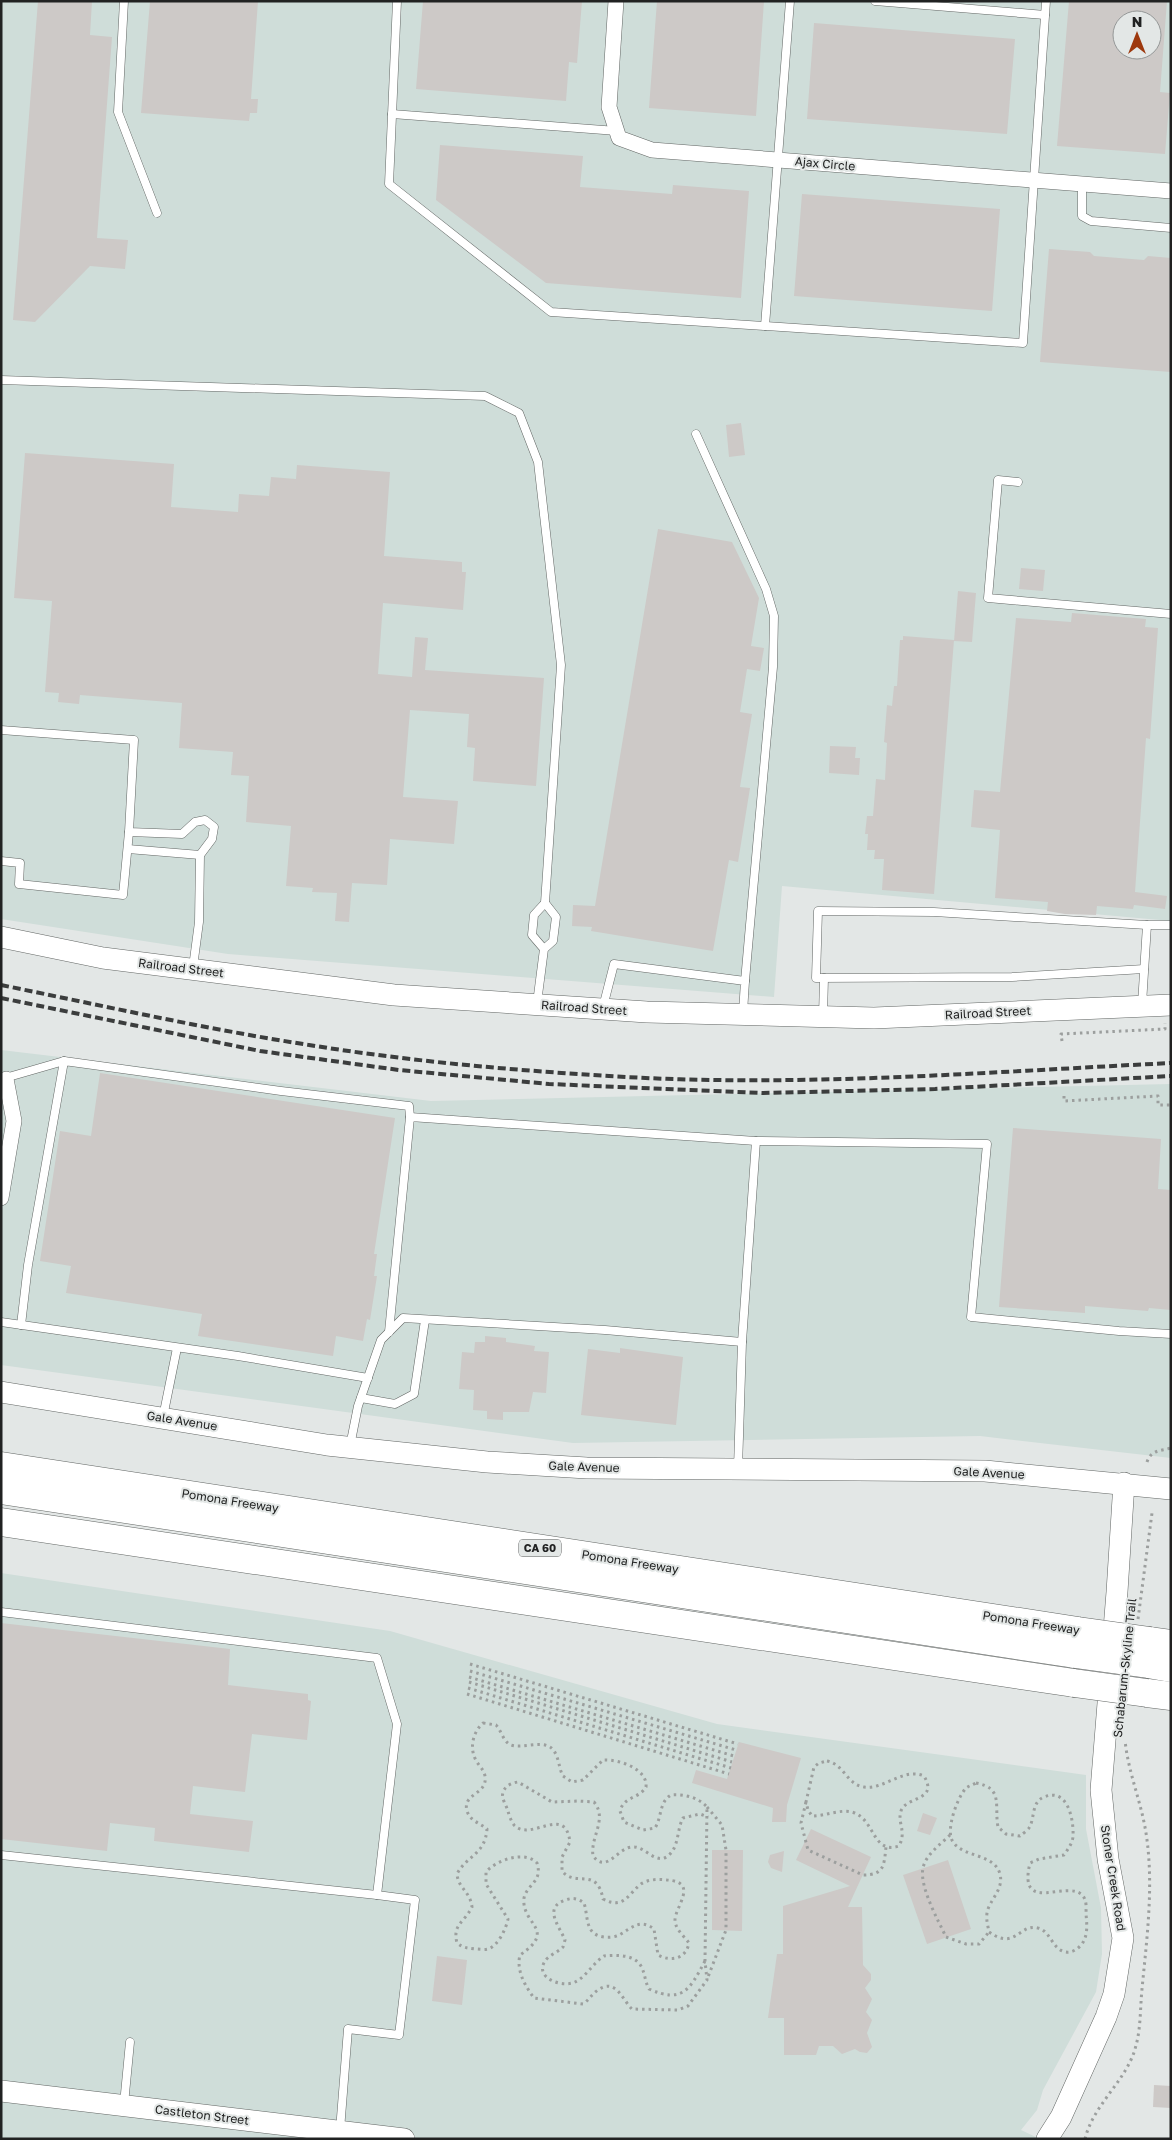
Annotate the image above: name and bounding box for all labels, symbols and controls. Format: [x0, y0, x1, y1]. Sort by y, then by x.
north arrow [1112, 10, 1162, 60]
text: N [1132, 13, 1142, 30]
street label: Ajax Circle [794, 153, 856, 174]
street label: Railroad Street [137, 955, 225, 980]
street label: Railroad Street [540, 997, 628, 1018]
street label: Railroad Street [944, 1003, 1032, 1022]
street label: Gale Avenue [146, 1408, 218, 1433]
street label: Gale Avenue [548, 1458, 620, 1475]
street label: Gale Avenue [953, 1463, 1025, 1482]
street label: Pomona Freeway [180, 1485, 280, 1516]
road number: CA 60 [519, 1540, 561, 1556]
street label: Pomona Freeway [580, 1546, 680, 1577]
street label: Schabarum-Skyline Trail [1110, 1597, 1139, 1738]
street label: Pomona Freeway [981, 1607, 1081, 1638]
street label: Stoner Creek Road [1098, 1824, 1129, 1932]
street label: Castleton Street [154, 2101, 250, 2128]

